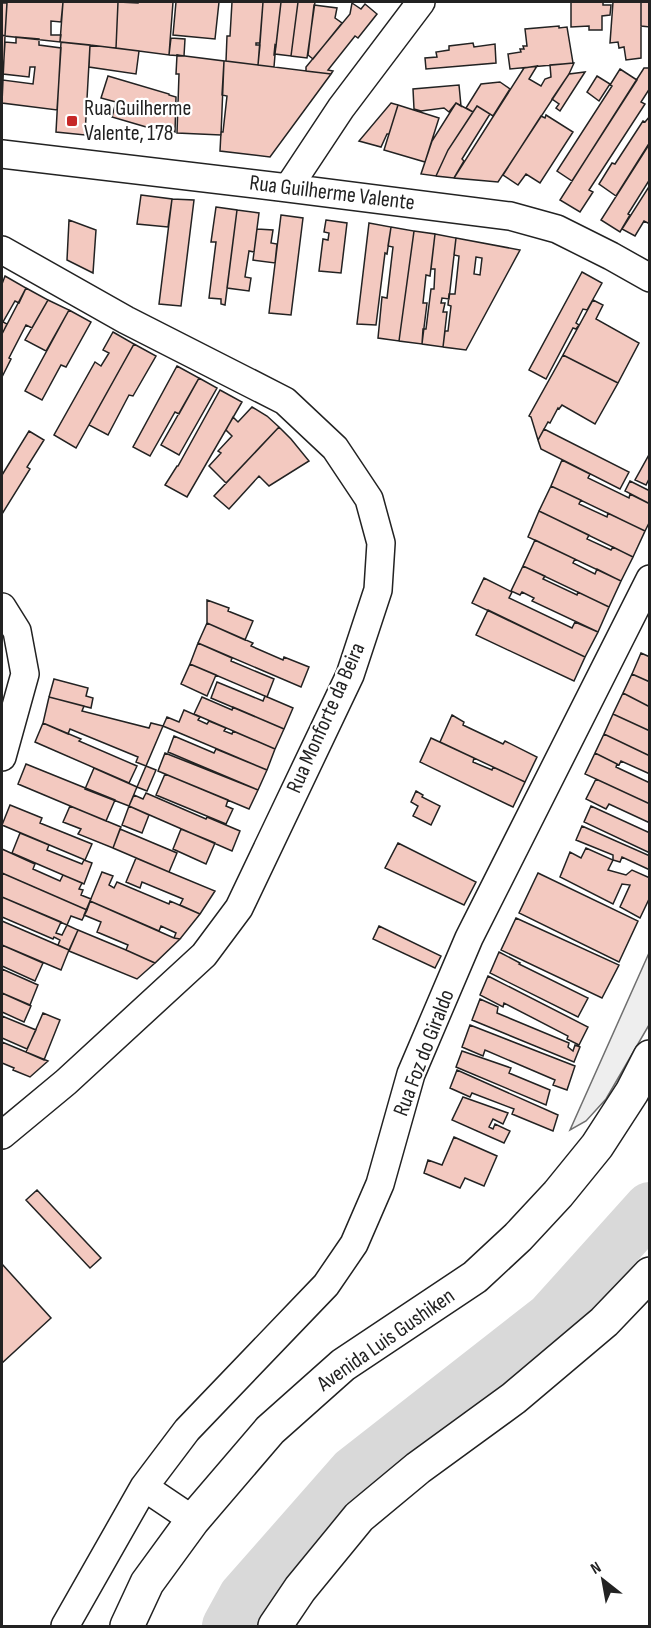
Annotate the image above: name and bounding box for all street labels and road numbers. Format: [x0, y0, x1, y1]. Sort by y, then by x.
street label: Rua Guilherme Valente [248, 169, 416, 217]
street label: Rua Monforte da Beira [281, 639, 371, 797]
street label: Rua Foz do Giraldo [387, 986, 461, 1120]
street label: Avenida Luis Gushiken [311, 1283, 460, 1398]

